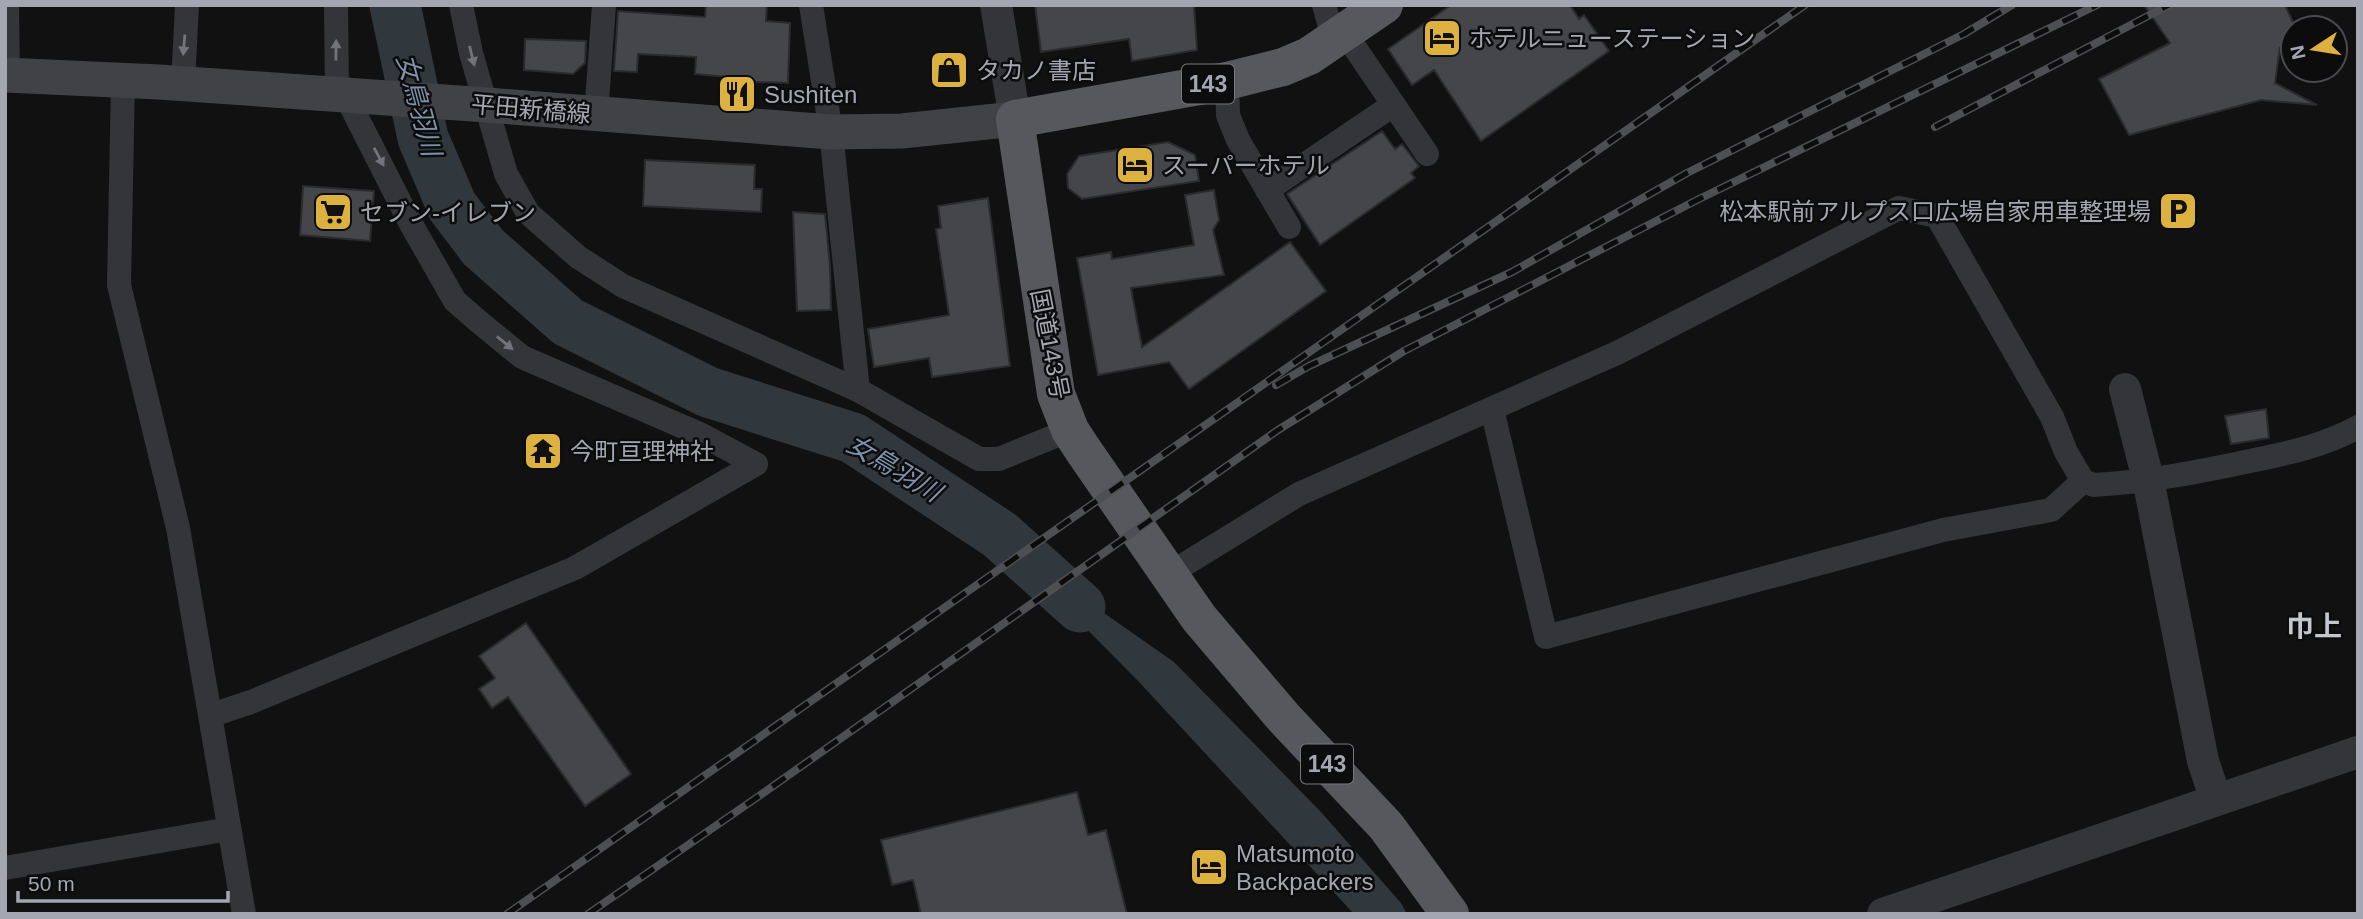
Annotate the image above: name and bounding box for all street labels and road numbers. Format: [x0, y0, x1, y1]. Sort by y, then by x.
road number: 143 [1182, 64, 1234, 104]
street label: 平田新橋線 [470, 90, 592, 128]
street label: 国道143号 [1026, 286, 1074, 402]
road number: 143 [1301, 744, 1353, 784]

